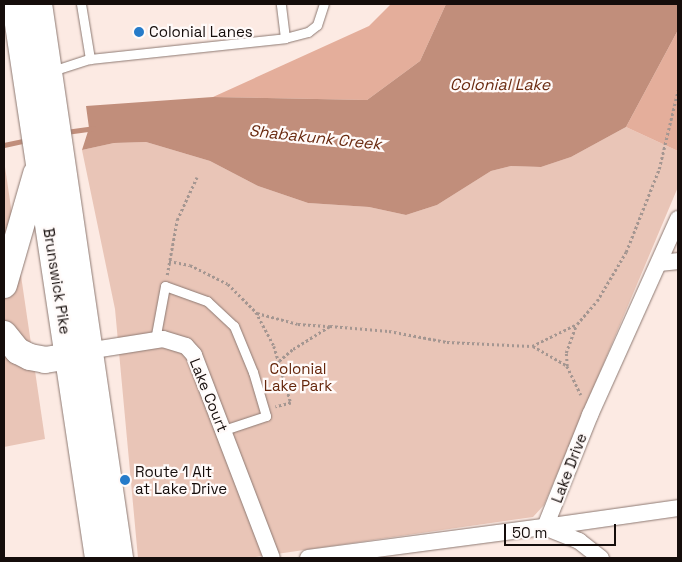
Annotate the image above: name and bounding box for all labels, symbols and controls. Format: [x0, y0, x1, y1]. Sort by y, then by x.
place label: Colonial Lanes [149, 23, 253, 41]
marker: Colonial Lanes [133, 26, 145, 38]
water label: Colonial Lake [450, 75, 550, 95]
water label: Shabakunk Creek [248, 122, 382, 154]
street label: Brunswick Pike [40, 226, 74, 336]
street label: Lake Court [186, 356, 232, 434]
park label: Colonial Lake Park [264, 359, 332, 394]
street label: Lake Drive [547, 431, 591, 505]
place label: Route 1 Alt at Lake Drive [135, 462, 227, 497]
marker: Route 1 Alt at Lake Drive [119, 474, 131, 486]
scale bar [507, 514, 620, 546]
text: 50 m [512, 523, 547, 542]

